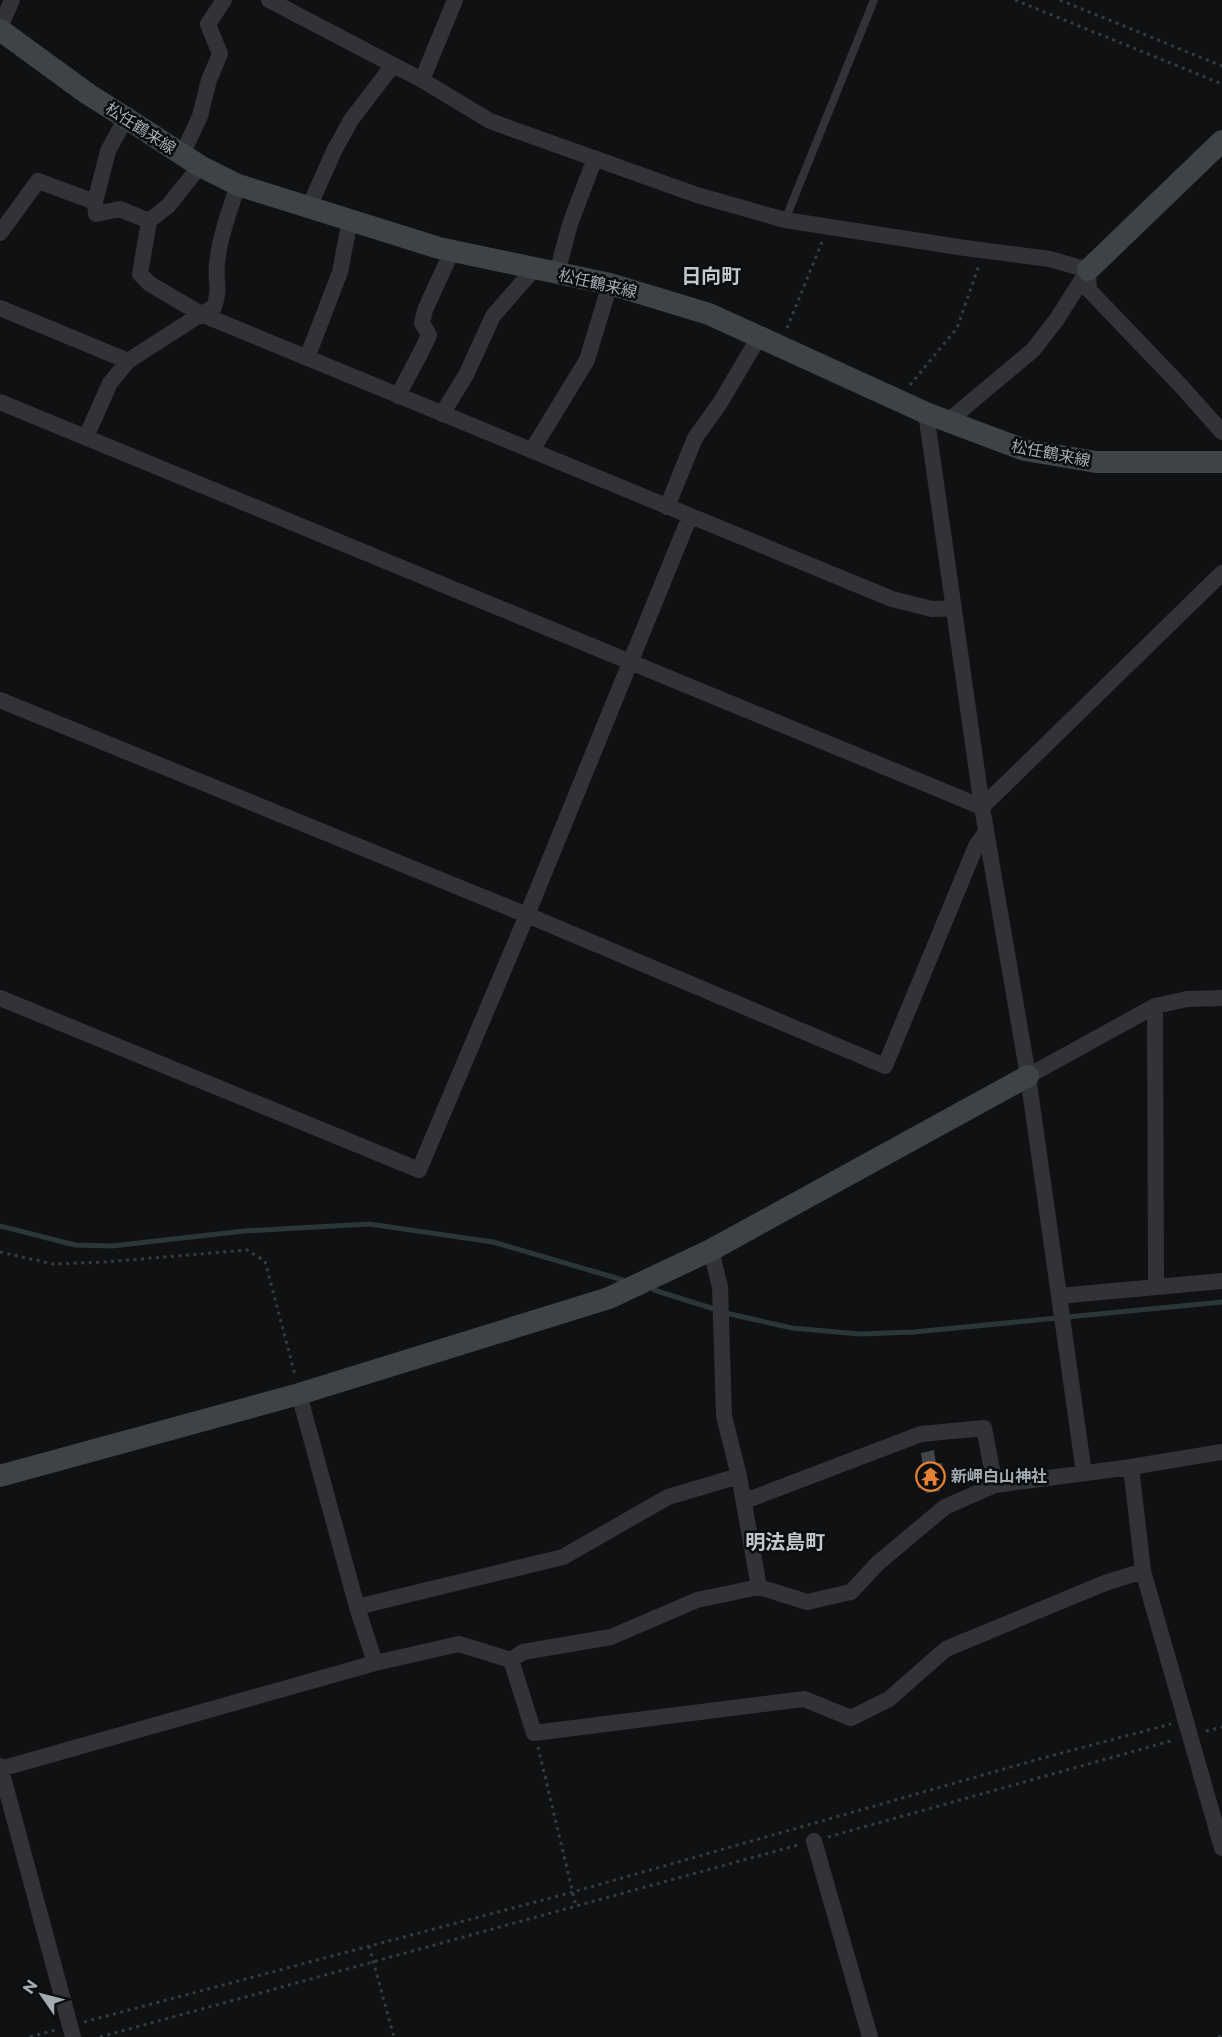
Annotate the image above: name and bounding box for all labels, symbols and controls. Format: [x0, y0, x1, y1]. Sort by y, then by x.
street label: 松任鶴来線 [102, 99, 179, 158]
district label: 日向町 [681, 264, 741, 288]
street label: 松任鶴来線 [557, 265, 639, 302]
street label: 松任鶴来線 [1010, 437, 1092, 470]
temple icon: 新岬白山神社 [914, 1460, 946, 1492]
place label: 新岬白山神社 [951, 1467, 1047, 1486]
district label: 明法島町 [745, 1530, 825, 1554]
north arrow [12, 1965, 72, 2025]
text: N [19, 1976, 42, 1997]

